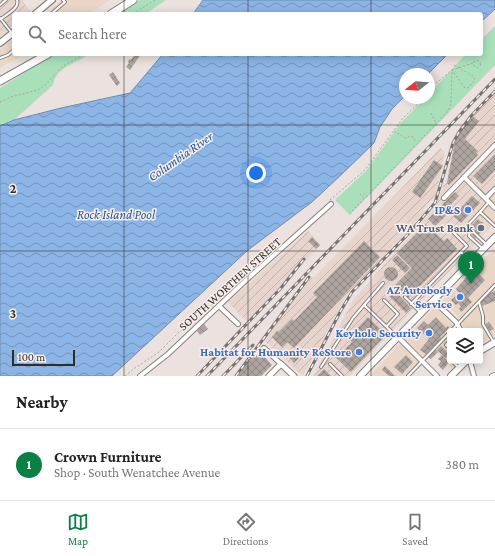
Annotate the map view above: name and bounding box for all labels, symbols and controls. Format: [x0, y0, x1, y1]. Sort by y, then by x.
search box [12, 12, 483, 56]
icon: search [26, 23, 48, 45]
text: Search here [58, 26, 127, 42]
north arrow [399, 68, 435, 104]
water label: Columbia River [145, 128, 216, 184]
your location [246, 163, 266, 183]
text: 2 [10, 181, 17, 196]
place label: IP&S [434, 203, 460, 217]
marker: IP&S [463, 205, 473, 215]
water label: Rock Island Pool [77, 207, 156, 222]
place label: WA Trust Bank [395, 221, 473, 235]
marker: WA Trust Bank [476, 223, 486, 233]
street label: SOUTH WORTHEN STREET [176, 234, 284, 334]
pin: 1 [458, 251, 484, 284]
place label: AZ Autobody Service [386, 283, 452, 311]
marker: AZ Autobody Service [455, 292, 465, 302]
text: 3 [10, 306, 16, 321]
place label: Keyhole Security [336, 326, 421, 340]
marker: Keyhole Security [424, 328, 434, 338]
map controls [447, 328, 483, 364]
button: layers [447, 328, 483, 364]
place label: Habitat for Humanity ReStore [200, 345, 351, 359]
marker: Habitat for Humanity ReStore [354, 347, 364, 357]
scale bar [12, 348, 75, 367]
text: 100 m [18, 351, 45, 363]
text: Nearby [16, 393, 68, 412]
text: Crown Furniture [54, 449, 162, 465]
text: 1 [27, 457, 31, 472]
text: 380 m [446, 457, 479, 472]
text: Shop · South Wenatchee Avenue [54, 465, 220, 480]
tab: Map [67, 511, 89, 547]
tab: Directions [223, 511, 268, 547]
tab: Saved [402, 511, 428, 547]

